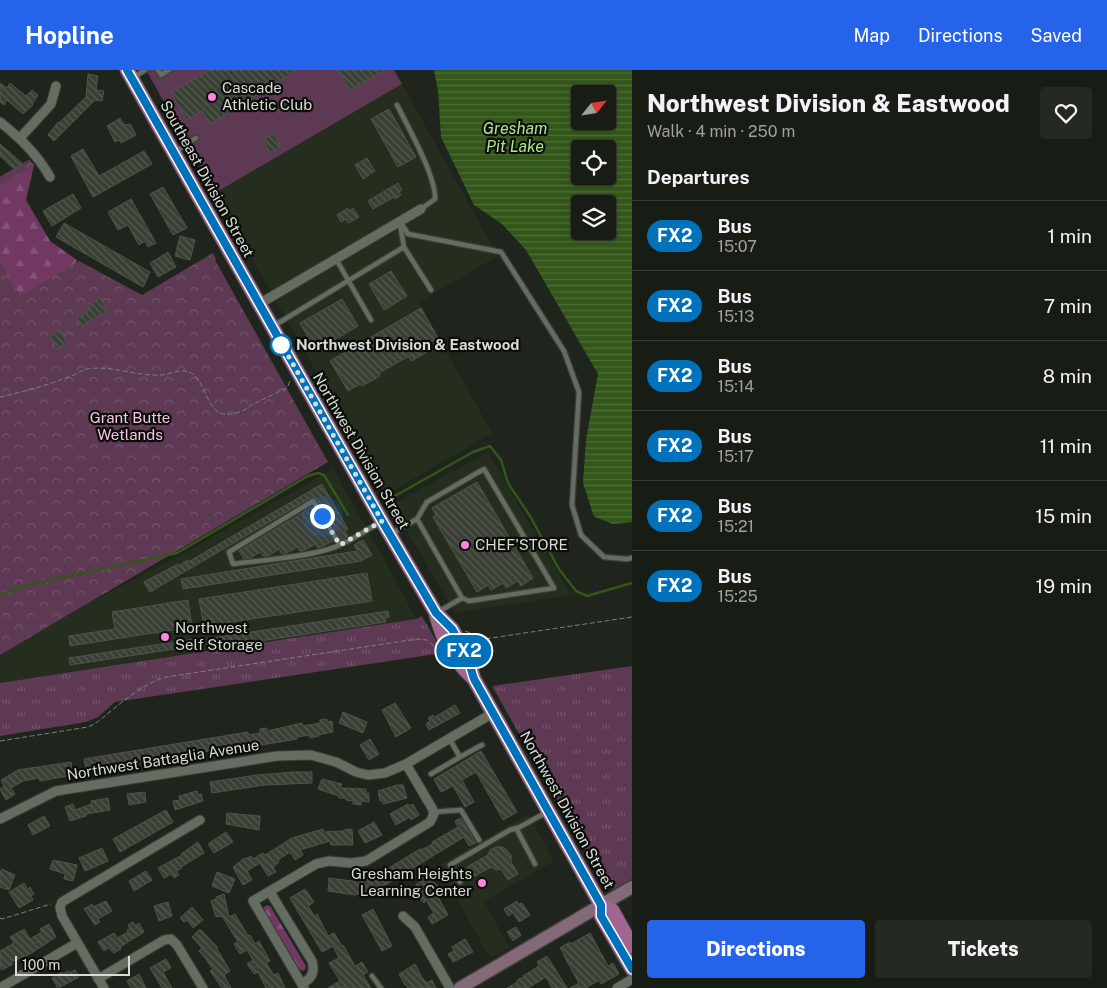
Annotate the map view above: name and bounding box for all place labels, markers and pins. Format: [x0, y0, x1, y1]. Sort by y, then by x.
place label: Cascade Athletic Club [222, 79, 312, 113]
marker: Cascade Athletic Club [206, 91, 218, 103]
marker: Northwest Division & Eastwood [270, 334, 292, 356]
place label: Northwest Division & Eastwood [296, 336, 519, 353]
place label: CHEF'STORE [475, 536, 568, 553]
marker: CHEF'STORE [459, 539, 471, 551]
place label: Northwest Self Storage [175, 619, 263, 653]
marker: Northwest Self Storage [159, 631, 171, 643]
place label: Gresham Heights Learning Center [351, 865, 472, 899]
marker: Gresham Heights Learning Center [476, 877, 488, 889]

